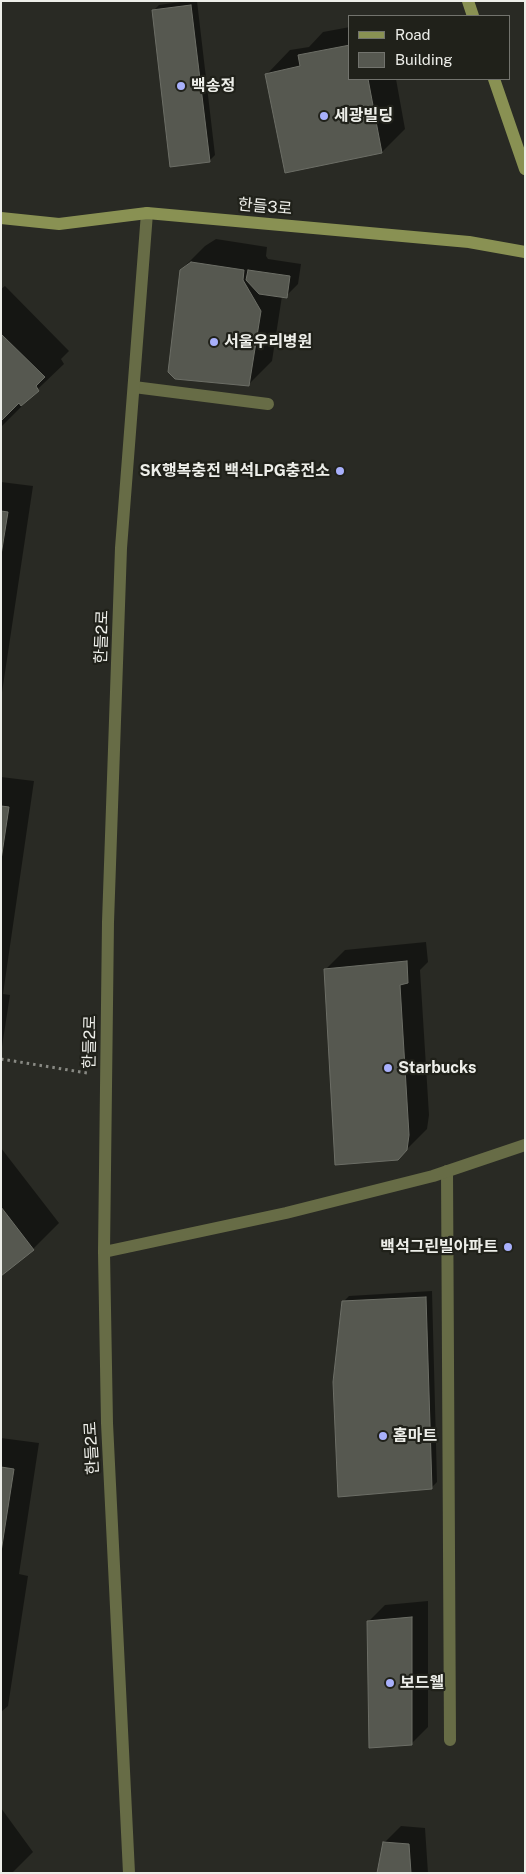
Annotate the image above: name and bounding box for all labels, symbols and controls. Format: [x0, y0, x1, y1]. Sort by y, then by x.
legend [348, 15, 511, 80]
text: Road [395, 26, 431, 43]
text: Building [395, 51, 453, 68]
place label: 백송정 [191, 76, 235, 96]
marker: 백송정 [175, 80, 187, 92]
place label: 세광빌딩 [334, 106, 393, 126]
marker: 세광빌딩 [318, 110, 330, 122]
street label: 한들3로 [237, 195, 293, 219]
place label: 서울우리병원 [224, 332, 312, 352]
marker: 서울우리병원 [208, 336, 220, 348]
place label: SK행복충전 백석LPG충전소 [140, 461, 330, 481]
marker: SK행복충전 백석LPG충전소 [334, 465, 346, 477]
street label: 한들2로 [91, 610, 113, 664]
street label: 한들2로 [80, 1015, 100, 1069]
place label: Starbucks [398, 1058, 476, 1078]
marker: Starbucks [382, 1062, 394, 1074]
place label: 백석그린빌아파트 [380, 1237, 498, 1257]
marker: 백석그린빌아파트 [502, 1241, 514, 1253]
street label: 한들2로 [81, 1421, 103, 1475]
place label: 홈마트 [393, 1426, 437, 1446]
marker: 홈마트 [377, 1430, 389, 1442]
place label: 보드웰 [400, 1673, 444, 1693]
marker: 보드웰 [384, 1677, 396, 1689]

